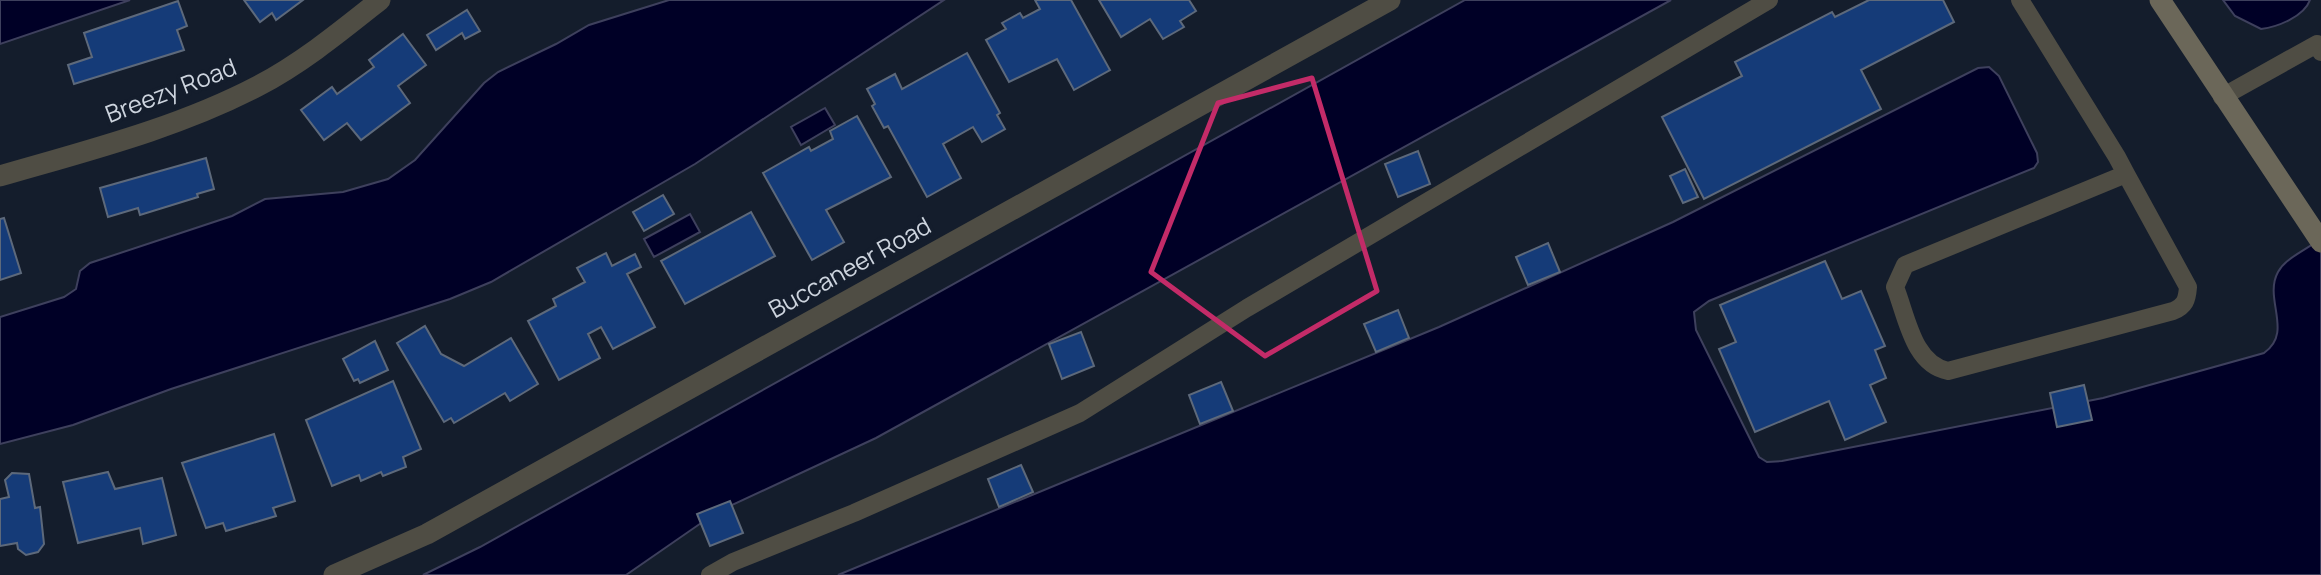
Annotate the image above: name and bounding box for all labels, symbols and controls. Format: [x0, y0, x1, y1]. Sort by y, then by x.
street label: Breezy Road [100, 49, 241, 130]
street label: Buccaneer Road [762, 208, 936, 325]

